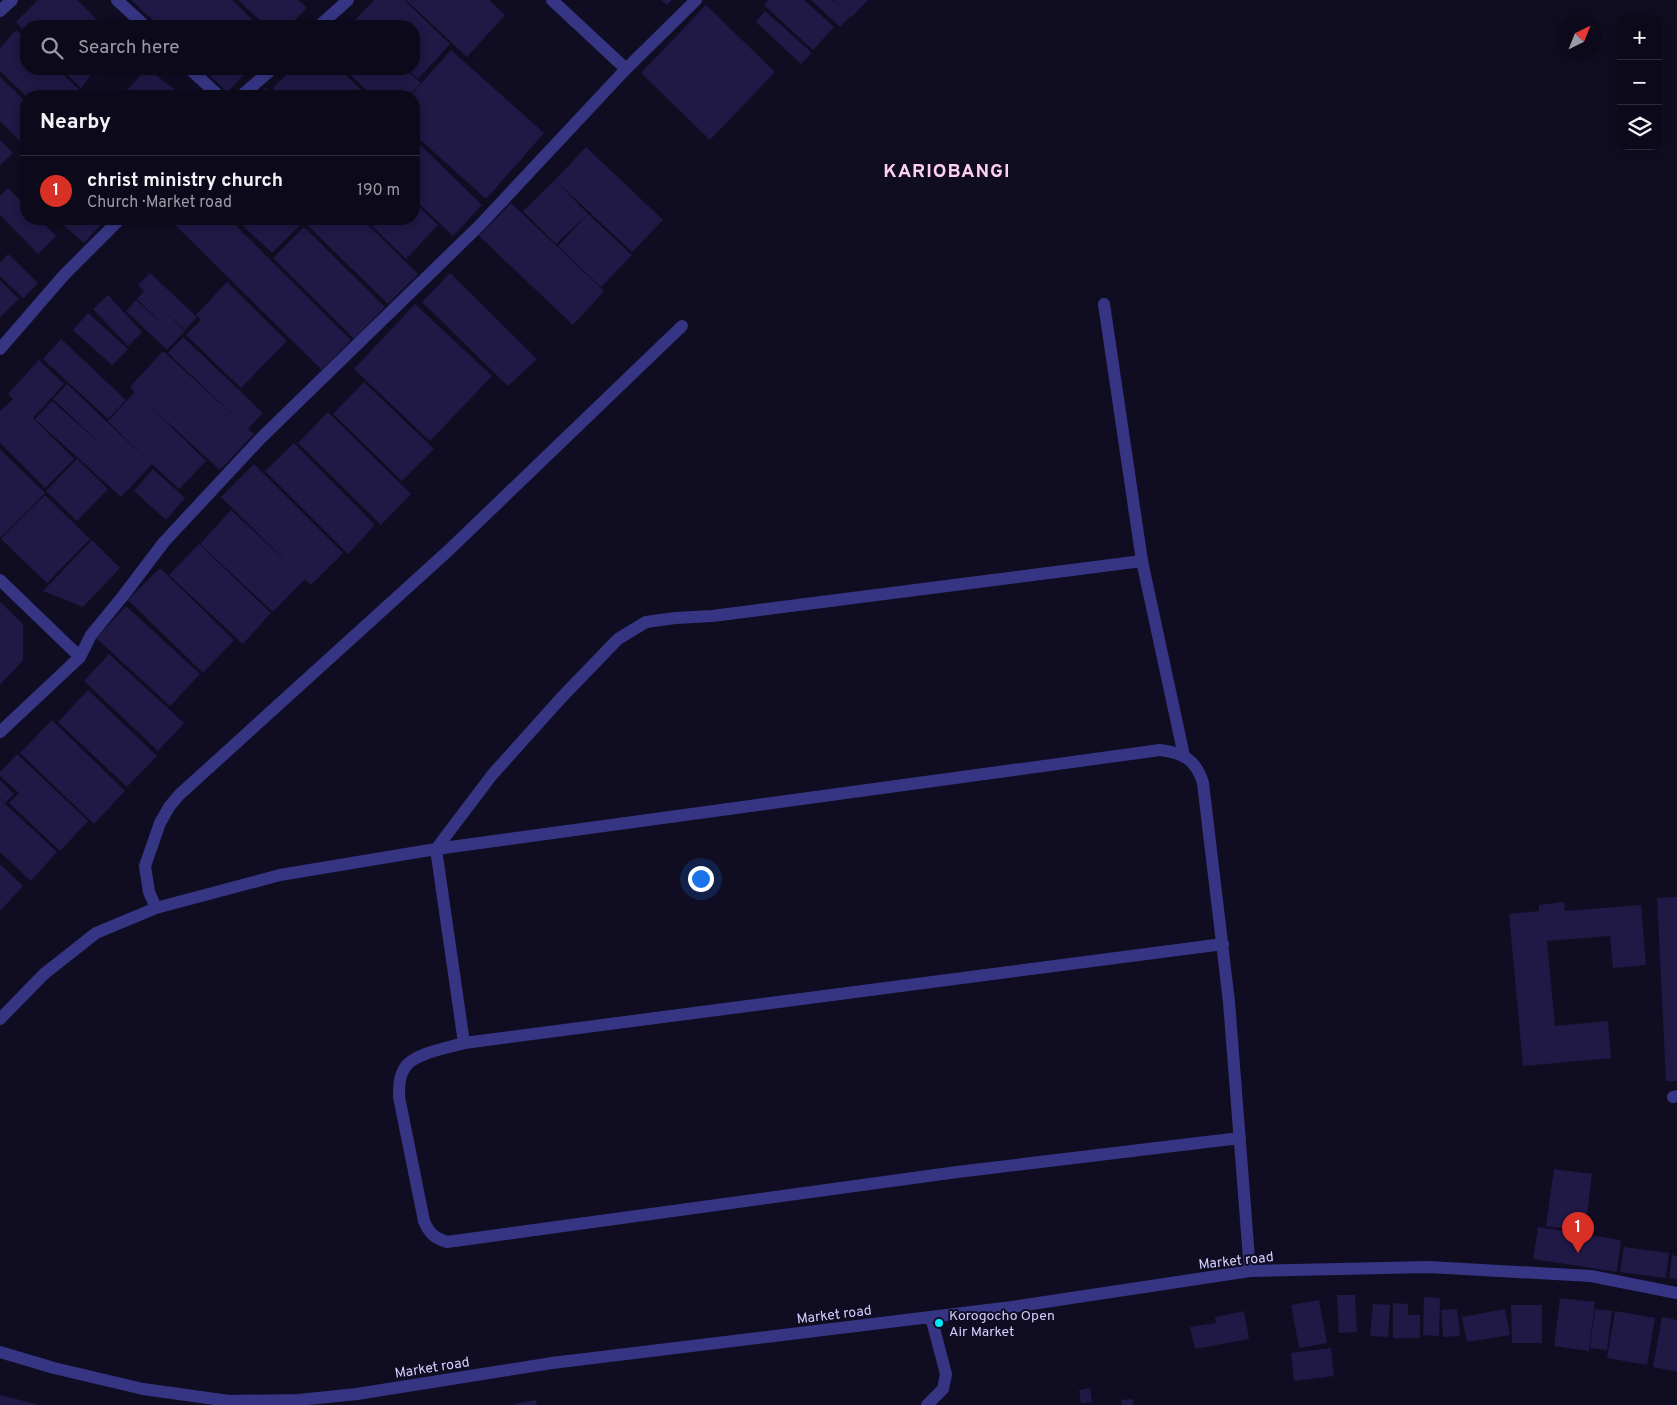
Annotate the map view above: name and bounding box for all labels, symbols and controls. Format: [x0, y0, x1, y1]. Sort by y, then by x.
north arrow [1557, 15, 1602, 60]
map controls [1617, 15, 1662, 150]
button: + [1617, 15, 1662, 60]
search box [20, 20, 420, 75]
icon: search [38, 34, 66, 62]
text: Search here [78, 36, 180, 60]
button: − [1617, 60, 1662, 105]
button: layers [1617, 105, 1662, 150]
text: Nearby [40, 109, 111, 136]
district label: KARIOBANGI [883, 160, 1011, 184]
text: christ ministry church [87, 169, 283, 193]
text: 1 [53, 181, 59, 201]
text: 190 m [357, 181, 400, 201]
text: Church · Market road [87, 193, 232, 213]
your location [688, 866, 714, 892]
pin: 1 [1562, 1212, 1594, 1253]
street label: Market road [1198, 1249, 1274, 1274]
street label: Market road [796, 1302, 873, 1329]
place label: Korogocho Open Air Market [949, 1308, 1055, 1341]
marker: Korogocho Open Air Market [933, 1317, 945, 1329]
street label: Market road [394, 1354, 471, 1383]

